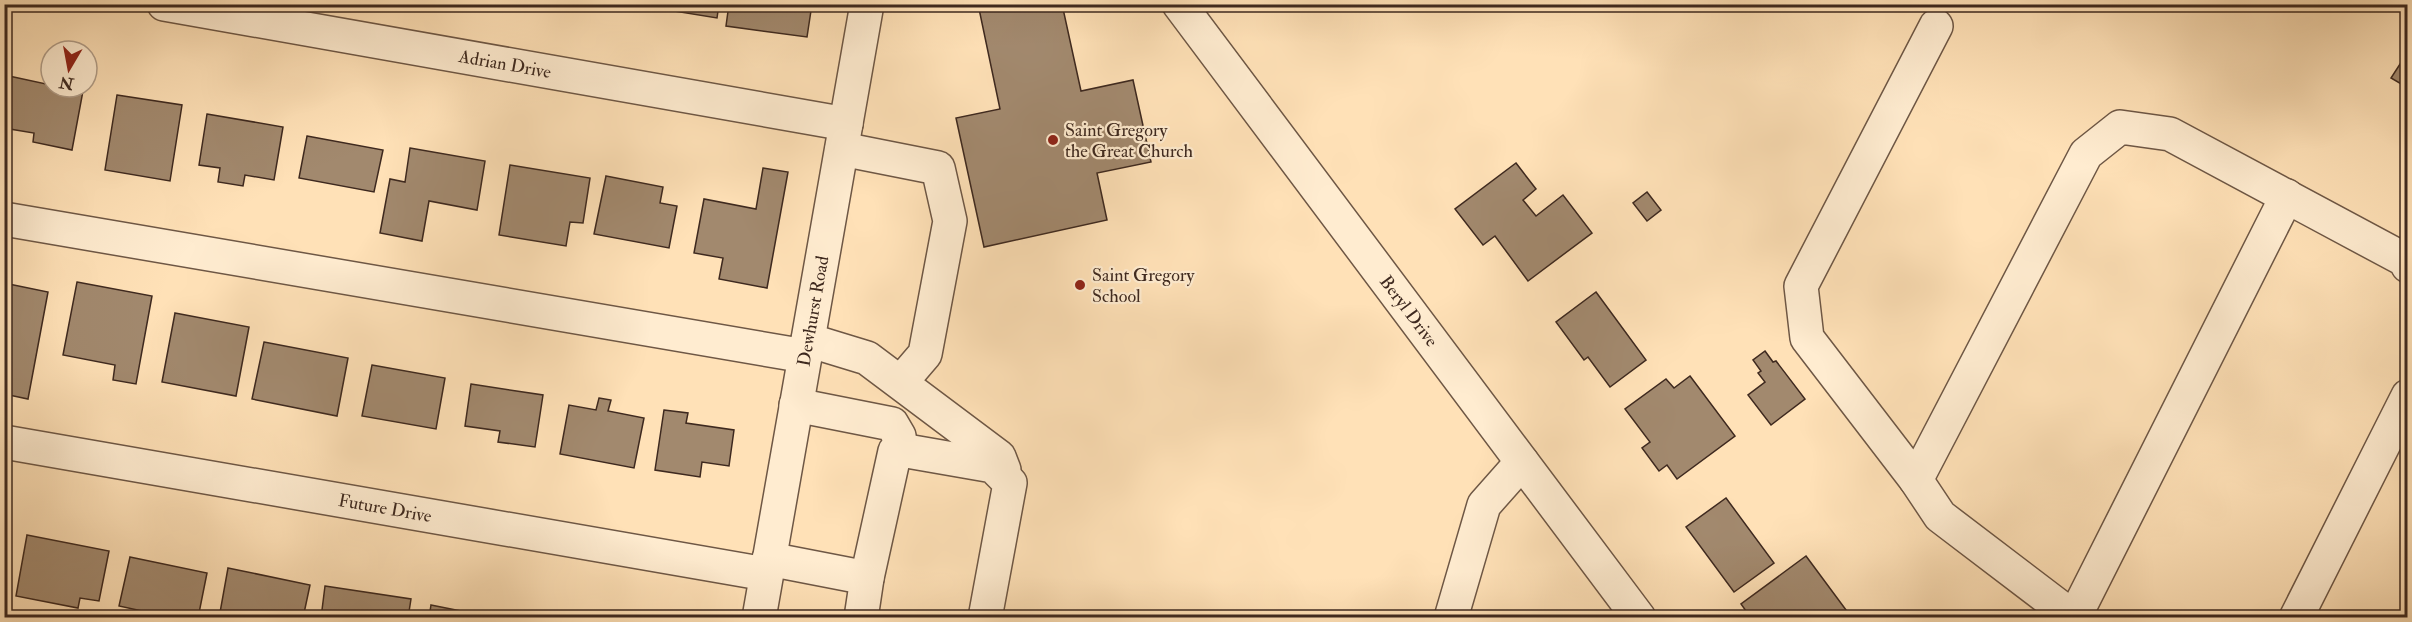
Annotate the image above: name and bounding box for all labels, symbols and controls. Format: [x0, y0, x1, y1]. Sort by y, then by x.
north arrow [39, 39, 99, 99]
street label: Adrian Drive [456, 45, 553, 84]
text: N [57, 72, 76, 94]
place label: Saint Gregory the Great Church [1065, 119, 1194, 163]
marker: Saint Gregory the Great Church [1046, 133, 1060, 147]
street label: Dewhurst Road [792, 254, 835, 368]
place label: Saint Gregory School [1092, 264, 1196, 308]
street label: Beryl Drive [1374, 271, 1443, 352]
marker: Saint Gregory School [1073, 278, 1087, 292]
street label: Future Drive [336, 489, 434, 528]

